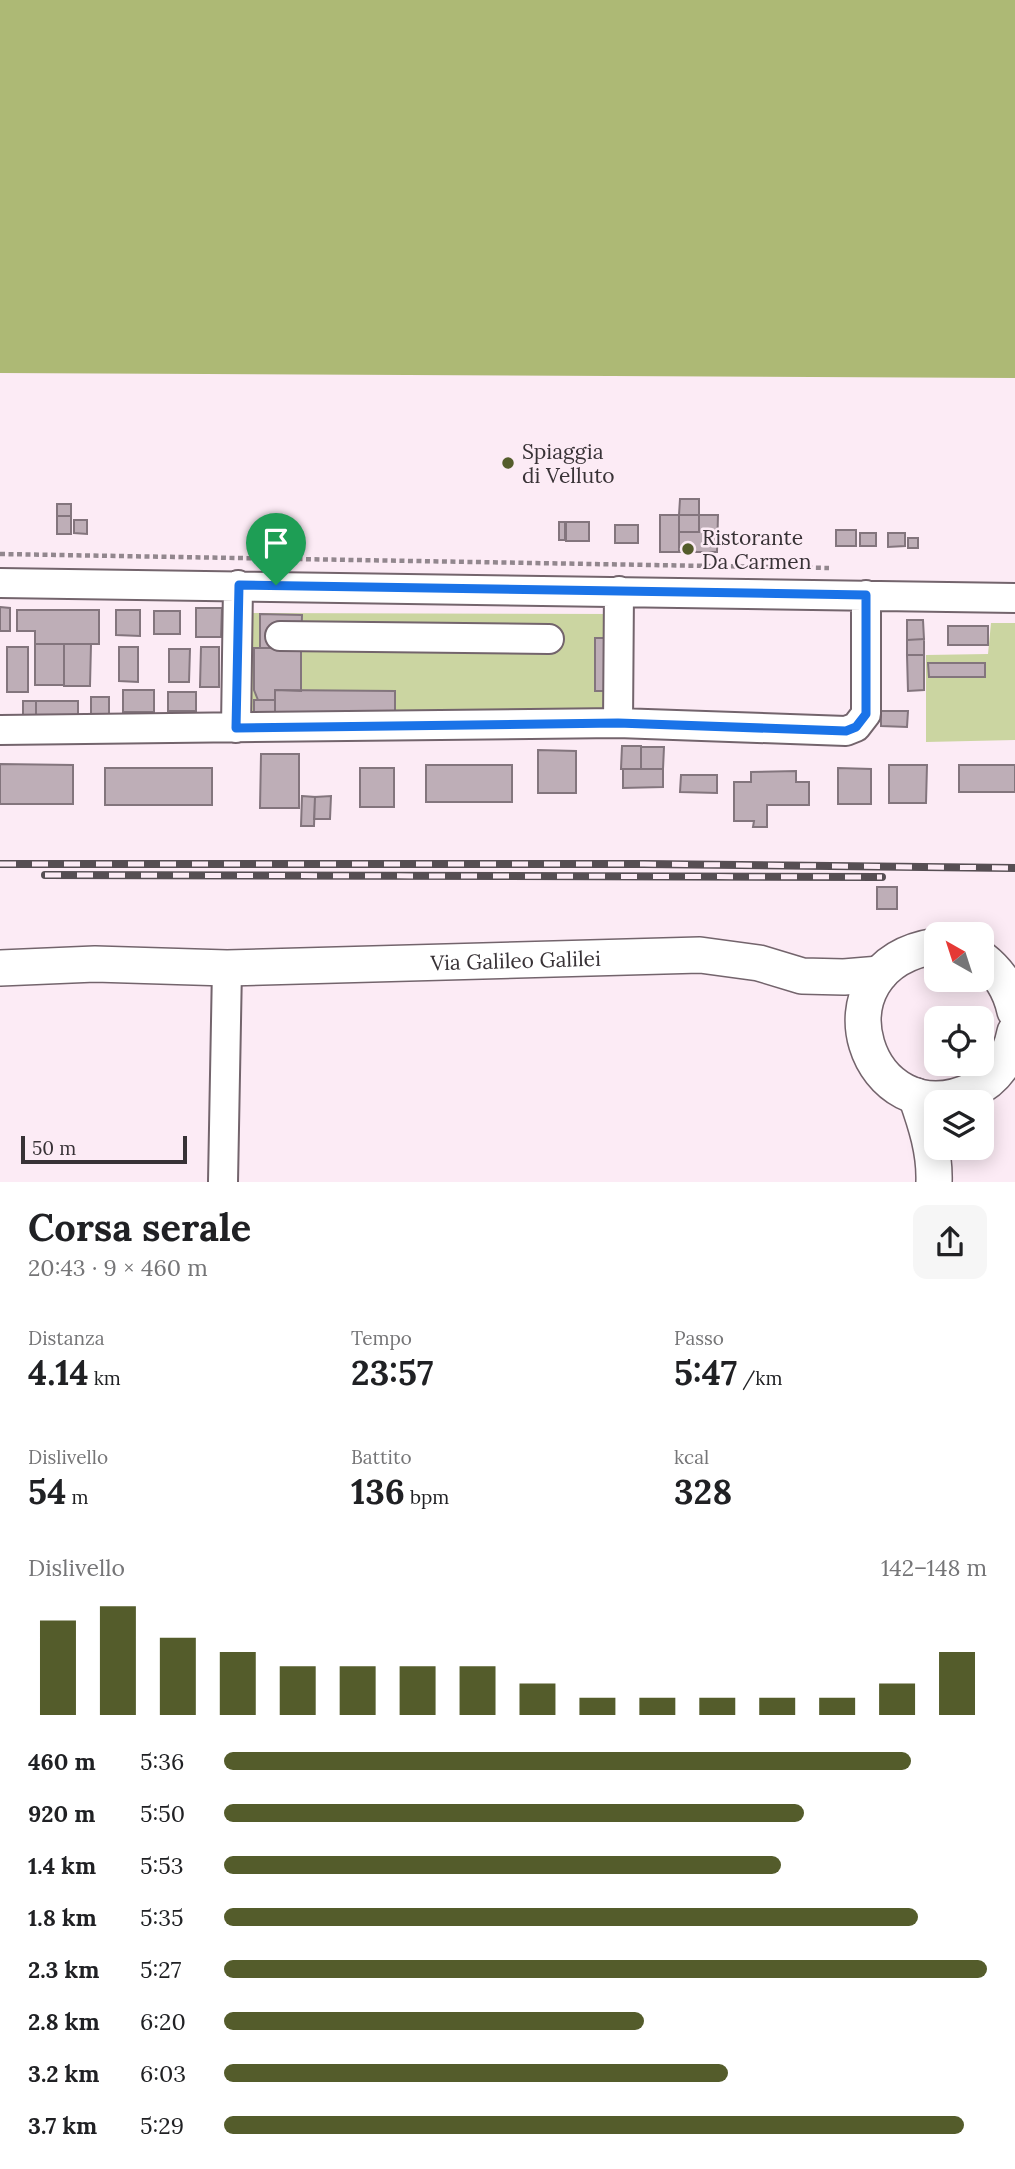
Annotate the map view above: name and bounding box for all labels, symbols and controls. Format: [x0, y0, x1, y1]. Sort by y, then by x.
place label: Spiaggia di Velluto [522, 438, 615, 489]
marker: Spiaggia di Velluto [500, 455, 516, 471]
pin [246, 513, 306, 585]
icon: arrive [257, 524, 295, 562]
place label: Ristorante Da Carmen [702, 524, 812, 575]
marker: Ristorante Da Carmen [680, 541, 696, 557]
north arrow [924, 922, 994, 992]
map controls [924, 922, 994, 1160]
street label: Via Galileo Galilei [429, 944, 601, 976]
button: locate [924, 1006, 994, 1076]
button: layers [924, 1090, 994, 1160]
scale bar [21, 1133, 187, 1165]
text: 50 m [32, 1136, 76, 1160]
text: Corsa serale [28, 1203, 251, 1251]
button: share [913, 1205, 987, 1279]
text: 20:43 · 9 × 460 m [28, 1253, 208, 1282]
text: Distanza [28, 1326, 105, 1350]
text: Tempo [351, 1326, 412, 1350]
text: Passo [674, 1326, 724, 1350]
text: 4.14 [28, 1350, 89, 1395]
text: 23:57 [351, 1350, 433, 1395]
text: 5:47 [674, 1350, 737, 1395]
text: km [89, 1366, 121, 1390]
text: /km [737, 1366, 783, 1390]
text: Dislivello [28, 1445, 108, 1469]
text: Battito [351, 1445, 412, 1469]
text: kcal [674, 1445, 709, 1469]
text: 54 [28, 1469, 66, 1514]
text: 136 [351, 1469, 405, 1514]
text: 328 [674, 1469, 732, 1514]
text: m [66, 1485, 88, 1509]
text: bpm [405, 1485, 449, 1509]
text: Dislivello [28, 1553, 125, 1582]
text: 142–148 m [881, 1553, 987, 1582]
text: 460 m [28, 1747, 96, 1776]
text: 5:36 [140, 1747, 184, 1776]
text: 920 m [28, 1799, 95, 1828]
text: 5:50 [140, 1799, 185, 1828]
text: 1.4 km [28, 1851, 96, 1880]
text: 5:53 [140, 1851, 184, 1880]
text: 1.8 km [28, 1903, 97, 1932]
text: 5:35 [140, 1903, 184, 1932]
text: 2.3 km [28, 1955, 99, 1984]
text: 5:27 [140, 1955, 181, 1984]
text: 2.8 km [28, 2007, 100, 2036]
text: 6:20 [140, 2007, 186, 2036]
text: 3.2 km [28, 2059, 99, 2088]
text: 6:03 [140, 2059, 186, 2088]
text: 3.7 km [28, 2111, 97, 2140]
text: 5:29 [140, 2111, 184, 2140]

